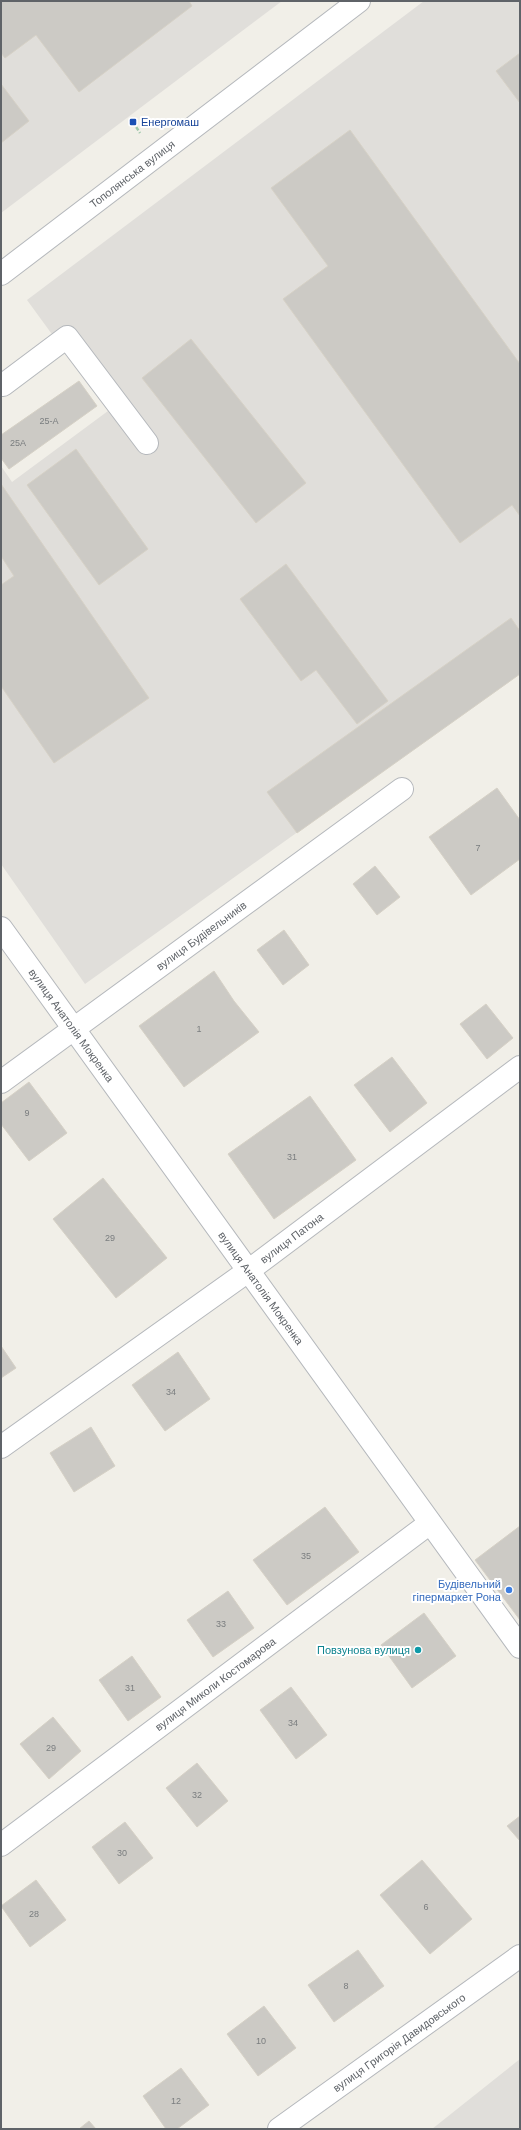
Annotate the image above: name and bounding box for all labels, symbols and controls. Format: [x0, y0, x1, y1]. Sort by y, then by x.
place label: Енергомаш [141, 116, 199, 128]
marker: Енергомаш [128, 117, 138, 127]
street label: Тополянська вулиця [87, 138, 177, 210]
house number: 25-А [39, 416, 59, 426]
house number: 25А [10, 438, 26, 448]
house number: 7 [475, 843, 481, 853]
street label: вулиця Будівельників [154, 899, 249, 973]
street label: вулиця Анатолія Мокренка [26, 966, 117, 1085]
house number: 1 [196, 1024, 202, 1034]
house number: 9 [24, 1108, 30, 1118]
house number: 31 [287, 1152, 297, 1162]
street label: вулиця Патона [258, 1210, 326, 1266]
street label: вулиця Анатолія Мокренка [216, 1229, 306, 1348]
house number: 29 [105, 1233, 115, 1243]
house number: 34 [166, 1387, 176, 1397]
house number: 35 [301, 1551, 311, 1561]
place label: Будівельний гіпермаркет Рона [413, 1578, 502, 1603]
marker: Будівельний гіпермаркет Рона [504, 1585, 514, 1595]
house number: 33 [216, 1619, 226, 1629]
street label: вулиця Миколи Костомарова [153, 1635, 279, 1733]
place label: Повзунова вулиця [317, 1644, 410, 1656]
marker: Повзунова вулиця [413, 1645, 423, 1655]
house number: 31 [125, 1683, 135, 1693]
house number: 34 [288, 1718, 298, 1728]
house number: 29 [46, 1743, 56, 1753]
house number: 32 [192, 1790, 202, 1800]
house number: 30 [117, 1848, 127, 1858]
house number: 6 [423, 1902, 429, 1912]
house number: 28 [29, 1909, 39, 1919]
house number: 8 [343, 1981, 349, 1991]
street label: вулиця Григорія Давидовського [331, 1991, 468, 2094]
house number: 10 [256, 2036, 266, 2046]
house number: 12 [171, 2096, 181, 2106]

